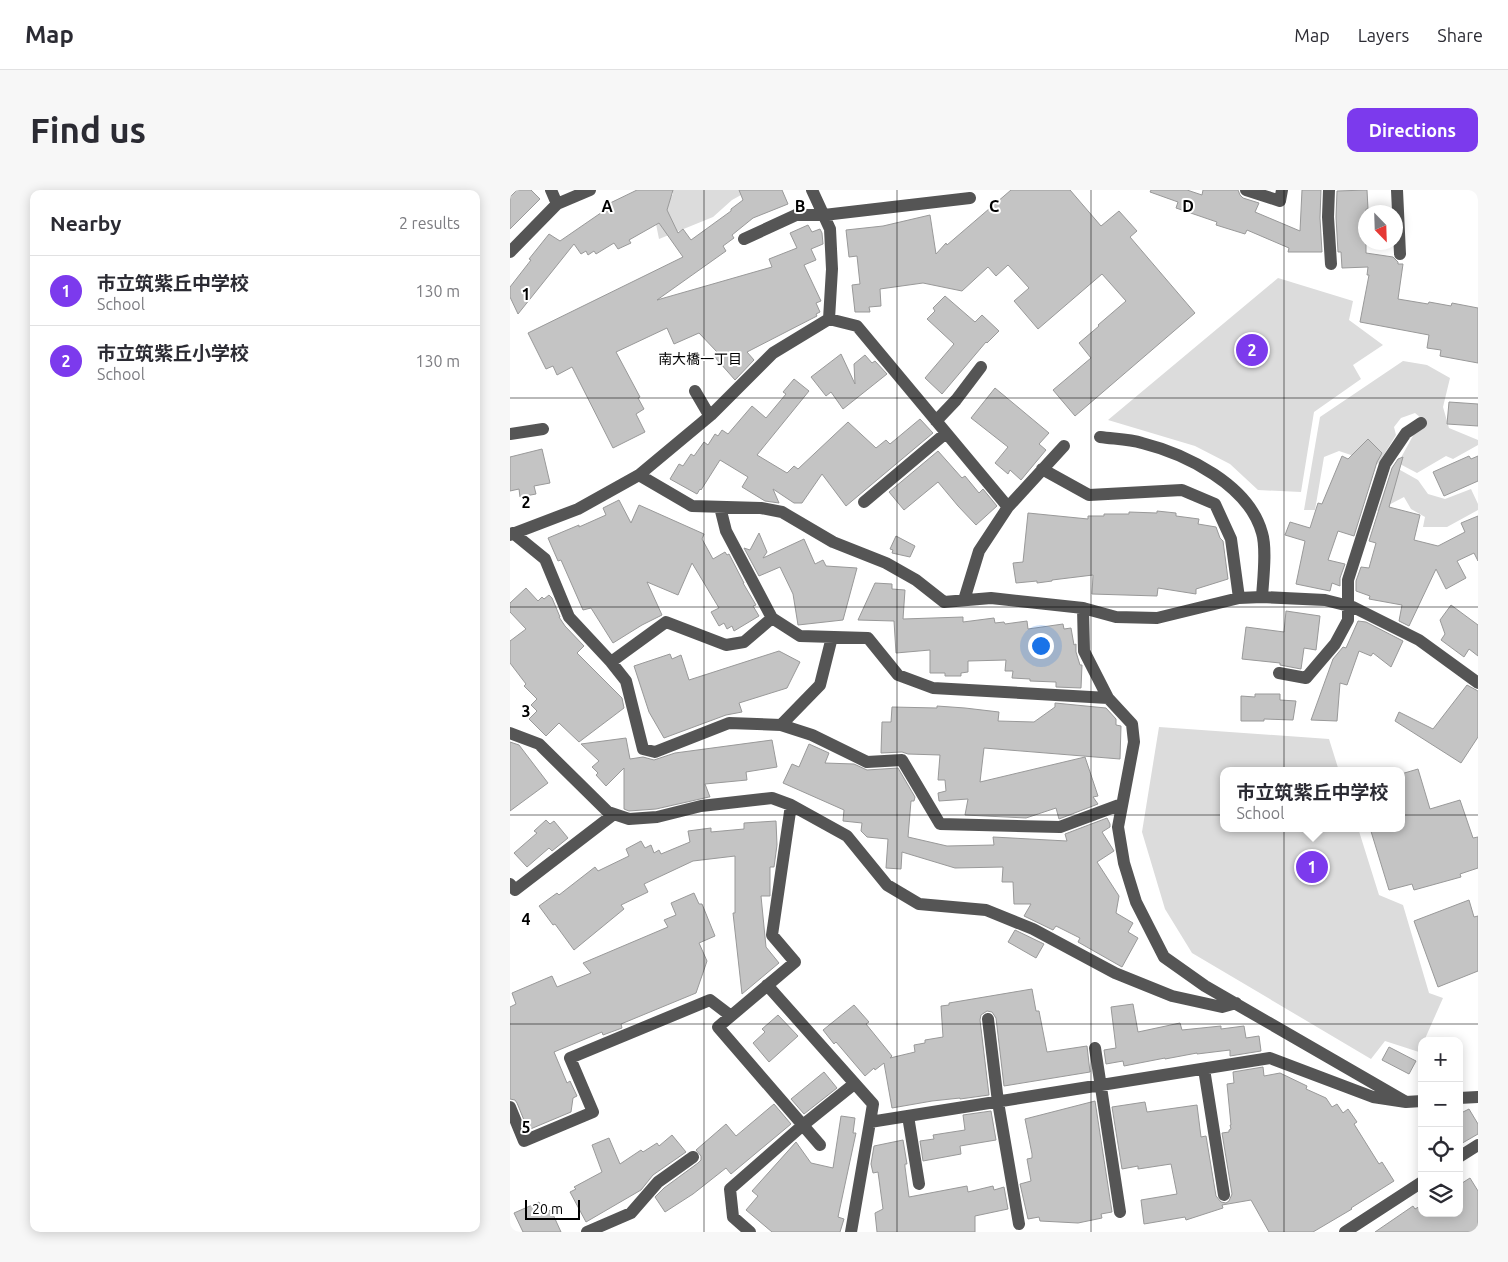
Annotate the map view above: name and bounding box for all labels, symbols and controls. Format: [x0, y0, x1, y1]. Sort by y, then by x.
text: Map [25, 21, 74, 48]
text: Map [1294, 25, 1330, 45]
text: Layers [1358, 25, 1409, 45]
text: Share [1437, 25, 1483, 45]
button: Directions [1347, 108, 1478, 152]
text: Find us [30, 110, 146, 150]
text: A [601, 197, 613, 215]
text: B [795, 197, 805, 215]
text: C [989, 197, 999, 215]
text: D [1182, 197, 1194, 215]
north arrow [1358, 205, 1403, 250]
text: Nearby [50, 211, 121, 235]
text: 2 results [399, 214, 460, 232]
text: 市立筑紫丘中学校 [97, 272, 249, 294]
text: 1 [61, 282, 71, 300]
text: 130 m [415, 282, 460, 300]
text: 1 [521, 285, 531, 303]
text: School [97, 295, 145, 313]
pin: 2 [1236, 331, 1268, 369]
text: 市立筑紫丘小学校 [97, 342, 249, 364]
district label: 南大橋一丁目 [658, 351, 742, 367]
text: 2 [61, 352, 71, 370]
text: 130 m [415, 352, 460, 370]
text: School [97, 365, 145, 383]
text: 2 [521, 493, 531, 511]
your location [1028, 633, 1054, 659]
text: 3 [521, 702, 531, 720]
popup [1220, 767, 1405, 832]
text: 市立筑紫丘中学校 [1236, 781, 1389, 803]
text: School [1236, 804, 1284, 822]
pin: 1 [1296, 848, 1328, 886]
text: 4 [521, 910, 531, 928]
map controls [1418, 1037, 1463, 1217]
button: + [1418, 1037, 1463, 1082]
button: − [1418, 1082, 1463, 1127]
text: 5 [521, 1118, 531, 1136]
button: locate [1418, 1127, 1463, 1172]
button: layers [1418, 1172, 1463, 1217]
scale bar [525, 1197, 580, 1220]
text: 20 m [532, 1201, 563, 1217]

